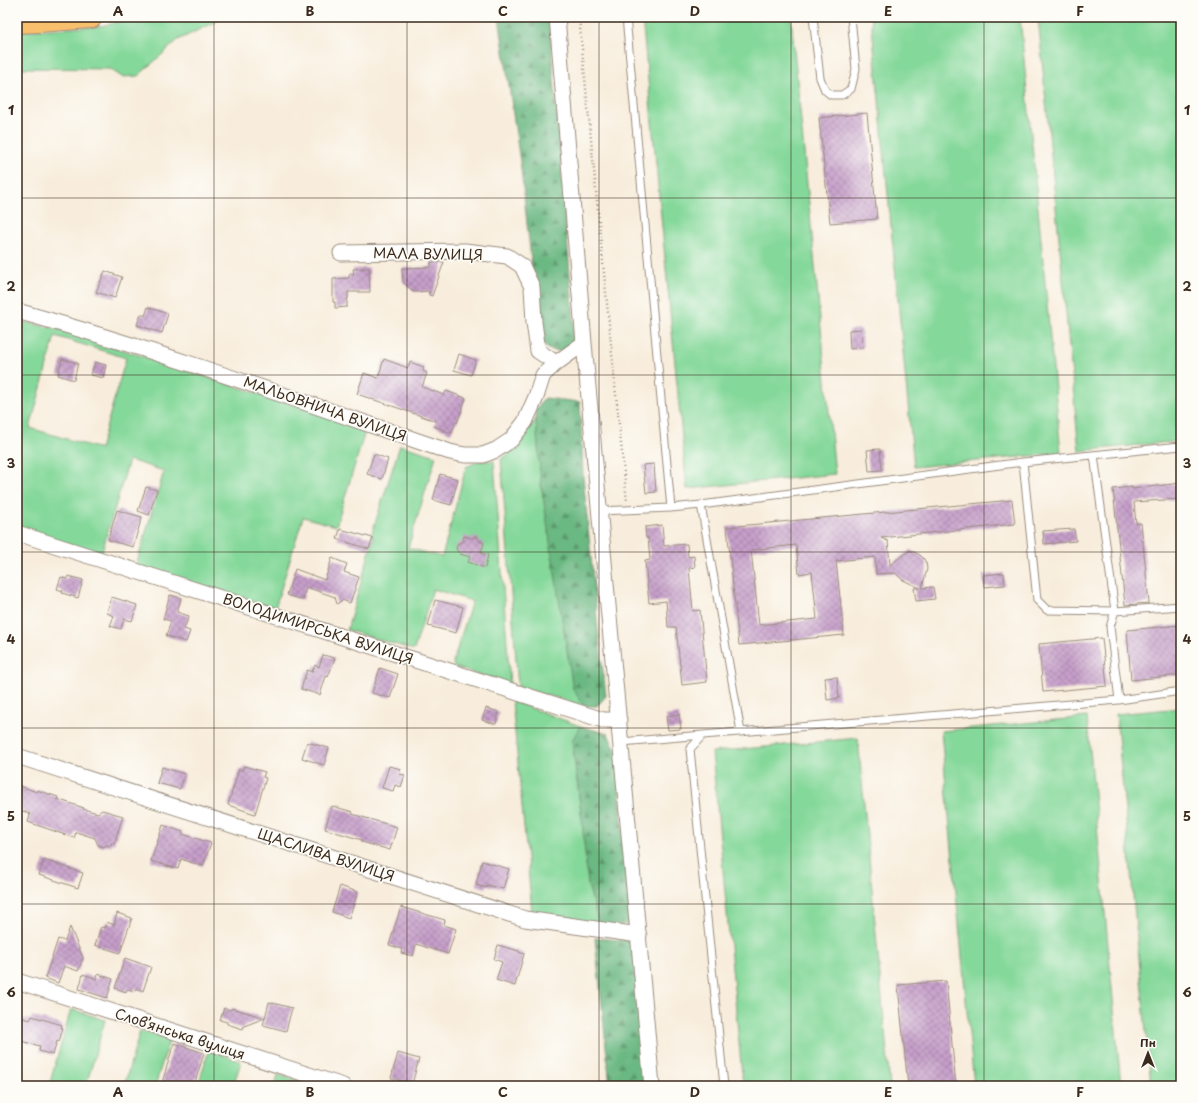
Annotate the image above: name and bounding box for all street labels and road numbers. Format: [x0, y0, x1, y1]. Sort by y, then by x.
street label: МАЛА ВУЛИЦЯ [373, 242, 483, 265]
street label: МАЛЬОВНИЧА ВУЛИЦЯ [241, 371, 410, 446]
street label: ВОЛОДИМИРСЬКА ВУЛИЦЯ [220, 588, 416, 669]
street label: ЩАСЛИВА ВУЛИЦЯ [255, 822, 397, 887]
street label: Словʼянська вулиця [112, 1003, 248, 1064]

